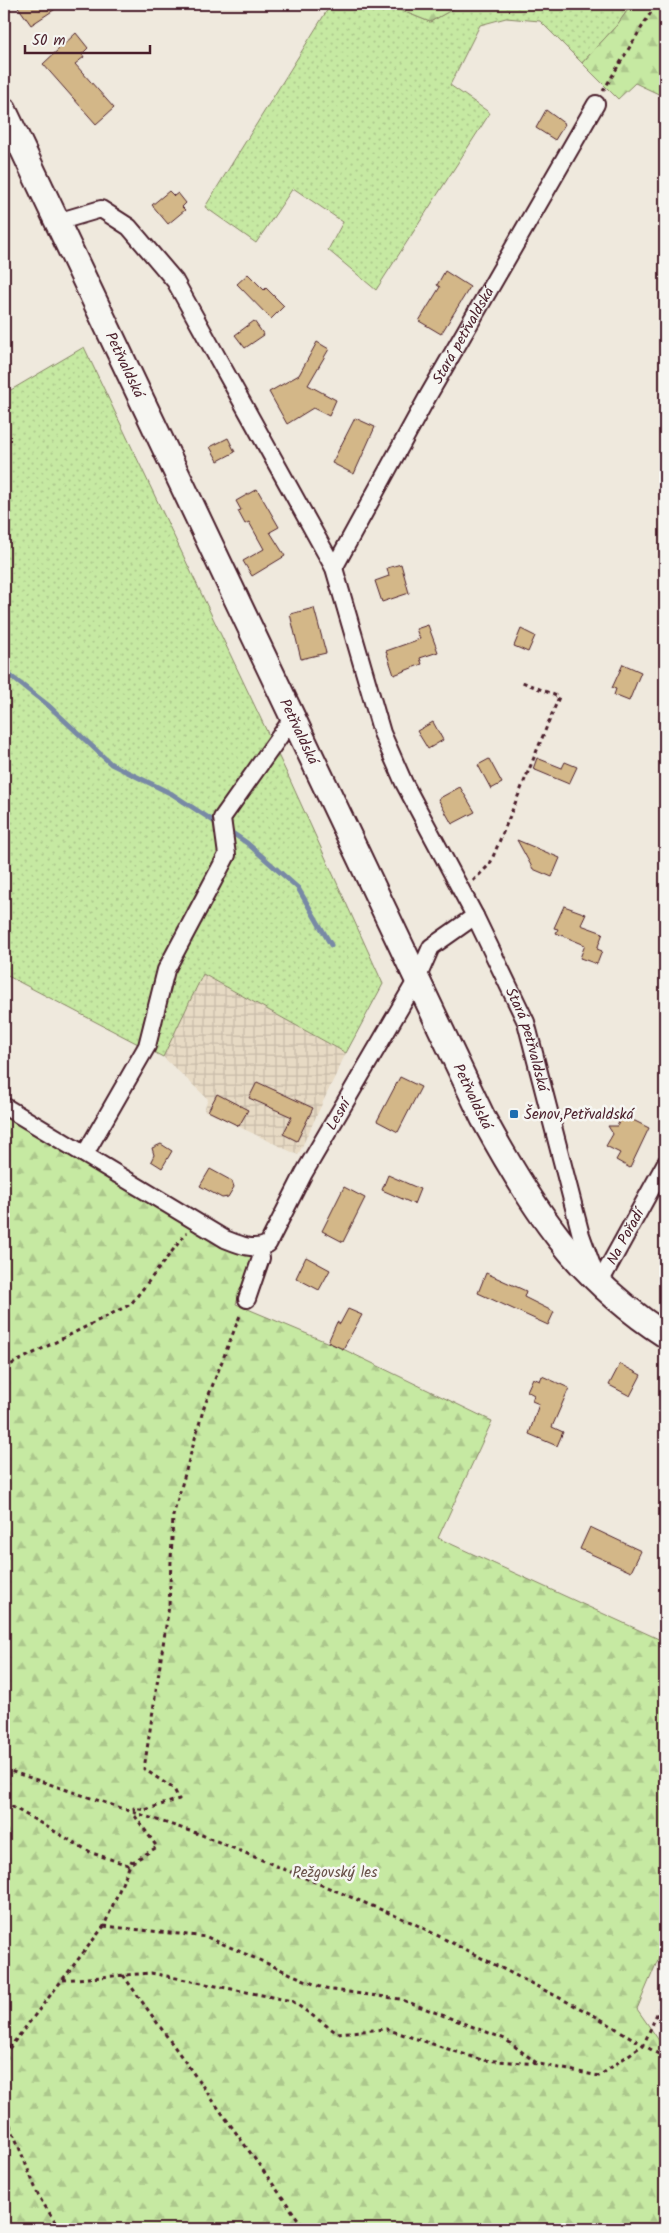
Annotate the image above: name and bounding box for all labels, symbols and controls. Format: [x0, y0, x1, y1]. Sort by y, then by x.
scale bar [25, 22, 150, 54]
text: 50 m [32, 29, 66, 53]
street label: Stará petřvaldská [426, 281, 502, 389]
street label: Petřvaldská [98, 328, 151, 404]
street label: Petřvaldská [272, 695, 325, 771]
street label: Stará petřvaldská [498, 984, 555, 1096]
street label: Petřvaldská [446, 1060, 499, 1136]
street label: Lesní [320, 1093, 359, 1135]
place label: Šenov,Petřvaldská [524, 1103, 636, 1127]
marker: Šenov,Petřvaldská [508, 1108, 520, 1120]
street label: Na Pořadí [601, 1203, 652, 1270]
park label: Pežgovský les [293, 1861, 378, 1885]

